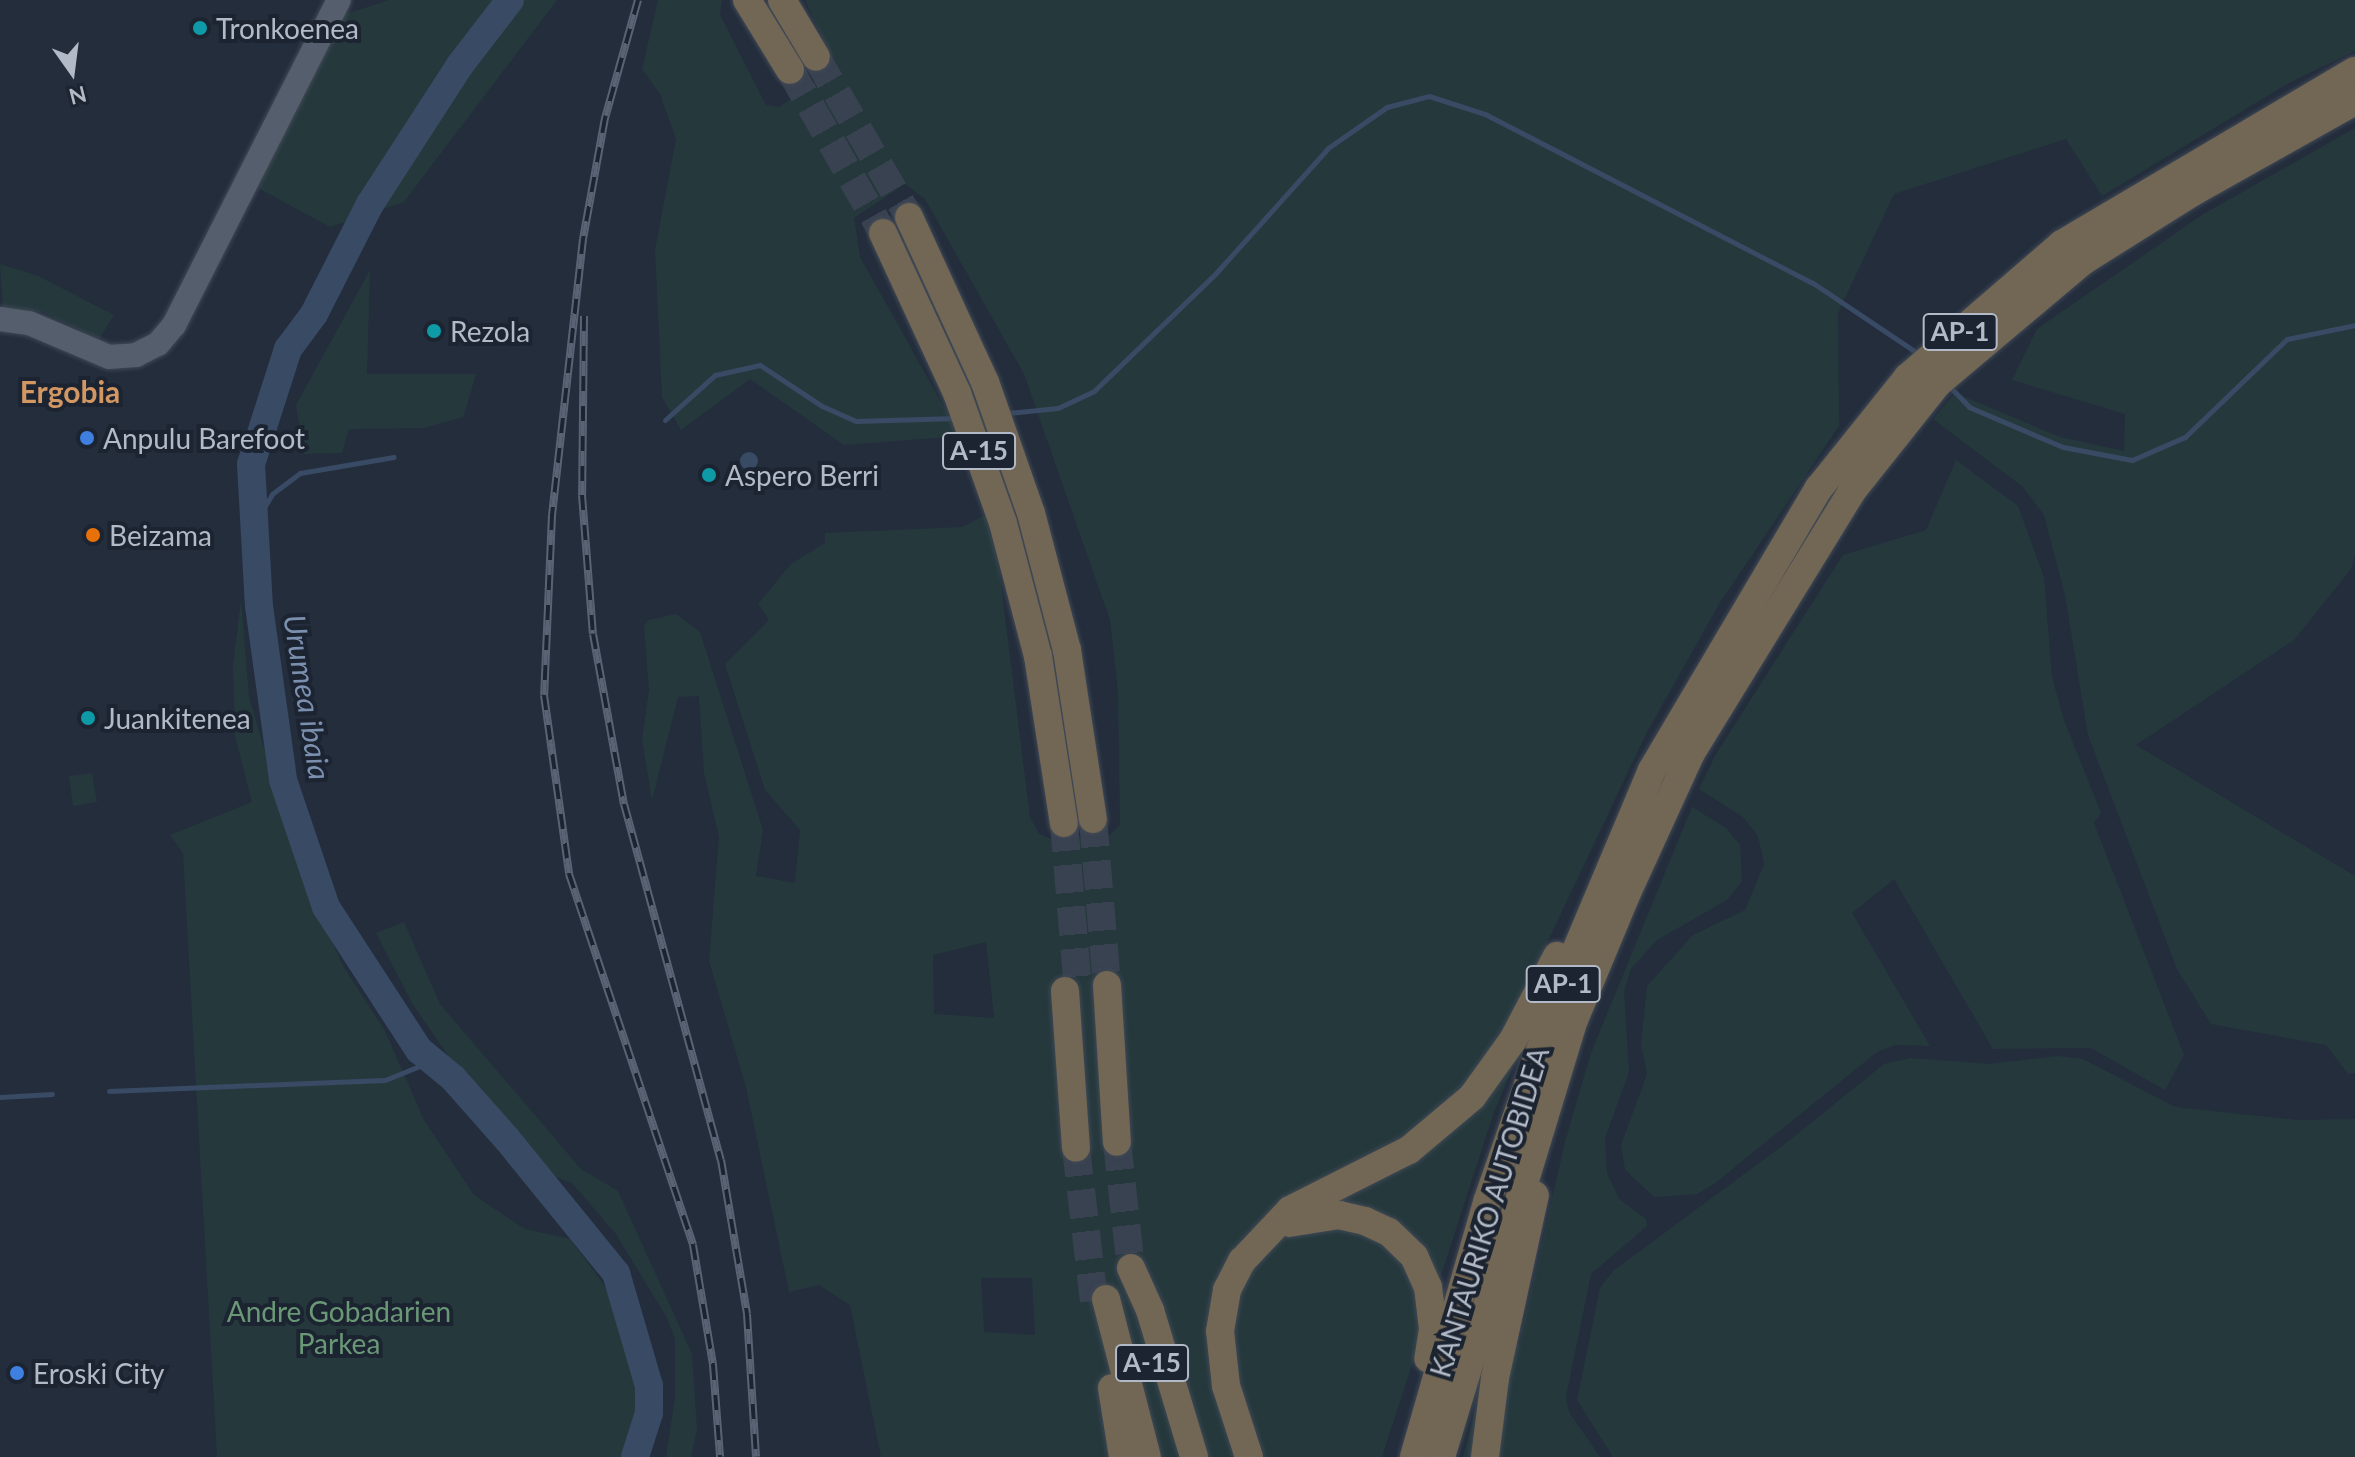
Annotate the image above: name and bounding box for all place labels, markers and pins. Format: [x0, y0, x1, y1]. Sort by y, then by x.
place label: Tronkoenea [216, 11, 359, 45]
marker: Tronkoenea [191, 19, 209, 37]
place label: Rezola [450, 314, 530, 348]
marker: Rezola [425, 322, 443, 340]
place label: Anpulu Barefoot [103, 421, 305, 455]
marker: Anpulu Barefoot [78, 429, 96, 447]
place label: Aspero Berri [725, 458, 879, 492]
marker: Aspero Berri [700, 466, 718, 484]
place label: Beizama [109, 518, 212, 552]
marker: Beizama [84, 526, 102, 544]
place label: Juankitenea [104, 701, 251, 735]
marker: Juankitenea [79, 709, 97, 727]
place label: Eroski City [33, 1356, 164, 1390]
marker: Eroski City [8, 1364, 26, 1382]

